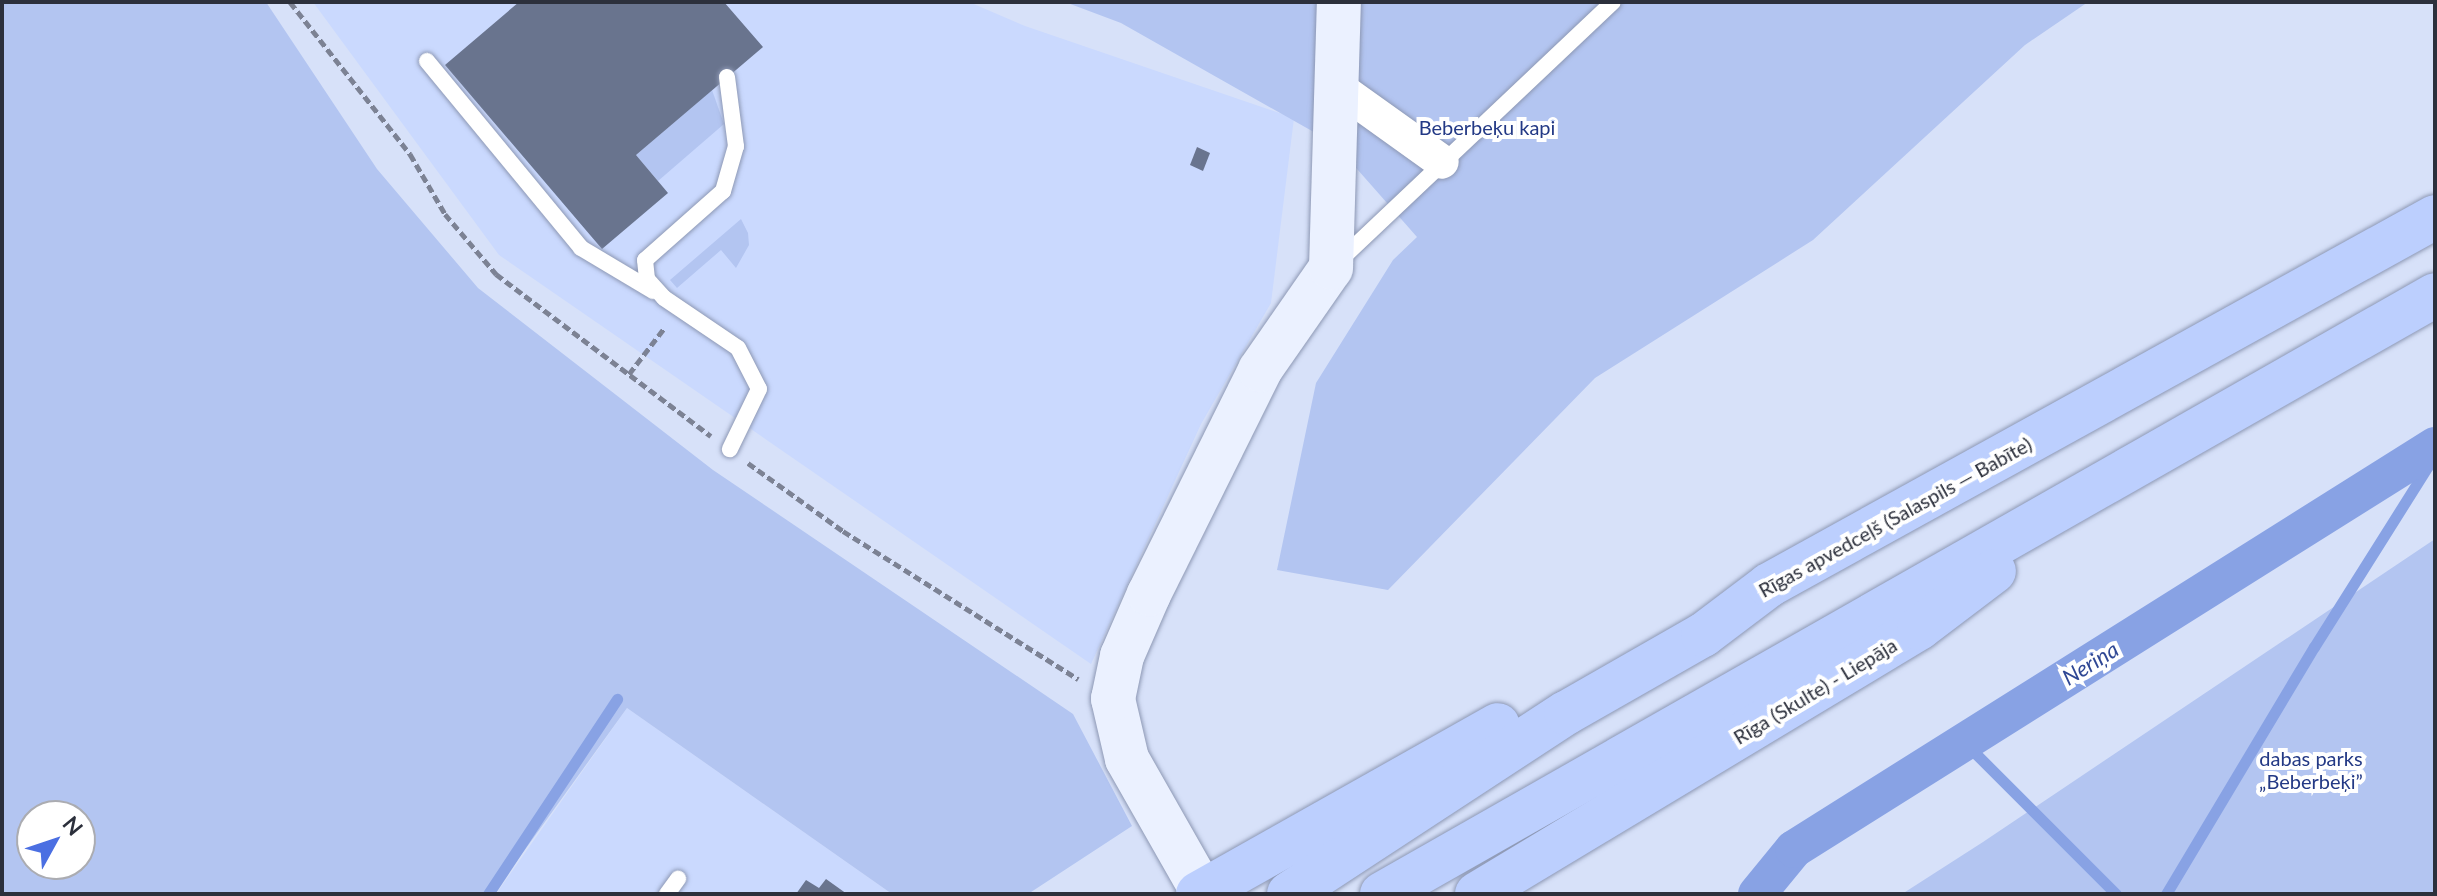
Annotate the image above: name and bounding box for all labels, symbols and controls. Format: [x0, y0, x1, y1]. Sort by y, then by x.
park label: Beberbeķu kapi [1419, 115, 1555, 139]
street label: Rīgas apvedceļš (Salaspils — Babīte) [1754, 432, 2036, 602]
street label: Rīga (Skulte) - Liepāja [1729, 633, 1901, 749]
water label: Neriņa [2057, 636, 2123, 690]
park label: dabas parks „Beberbeķi” [2259, 747, 2363, 794]
north arrow [16, 800, 96, 880]
text: N [57, 810, 89, 841]

